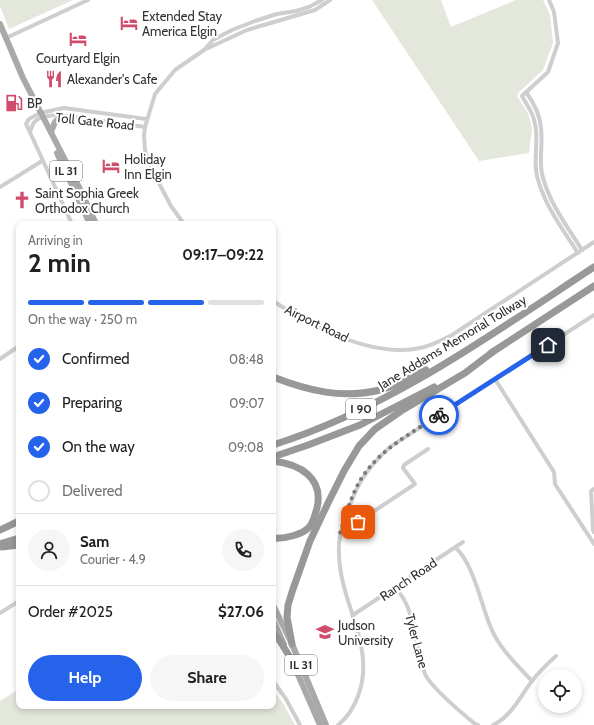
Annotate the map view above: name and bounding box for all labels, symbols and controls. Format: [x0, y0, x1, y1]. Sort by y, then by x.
place label: Extended Stay America Elgin [142, 8, 222, 39]
hotel icon: Extended Stay America Elgin [119, 13, 139, 33]
hotel icon: Courtyard Elgin [68, 29, 88, 49]
place label: Courtyard Elgin [36, 50, 120, 66]
restaurant icon: Alexander's Cafe [44, 69, 64, 89]
place label: Alexander's Cafe [67, 71, 158, 87]
fuel station icon: BP [4, 93, 24, 113]
place label: BP [27, 95, 43, 111]
street label: Toll Gate Road [55, 109, 135, 133]
place label: Holiday Inn Elgin [124, 151, 172, 182]
hotel icon: Holiday Inn Elgin [101, 156, 121, 176]
road number: IL 31 [50, 161, 82, 181]
place label: Saint Sophia Greek Orthodox Church [35, 185, 139, 216]
church icon: Saint Sophia Greek Orthodox Church [12, 190, 32, 210]
text: Arriving in [28, 232, 83, 248]
text: 09:17–09:22 [182, 246, 264, 264]
text: 2 min [28, 247, 91, 279]
street label: Jane Addams Memorial Tollway [374, 291, 529, 393]
street label: Airport Road [283, 301, 351, 345]
text: On the way · 250 m [28, 311, 137, 327]
pin [531, 328, 565, 362]
icon: home [537, 334, 559, 356]
icon: check [28, 348, 50, 370]
text: Confirmed [62, 350, 130, 368]
text: 08:48 [229, 351, 264, 367]
icon: check [28, 392, 50, 414]
text: Preparing [62, 394, 122, 412]
text: 09:07 [229, 395, 264, 411]
courier [419, 395, 459, 435]
road number: I 90 [346, 399, 376, 419]
icon: bike [428, 404, 450, 426]
icon: check [28, 436, 50, 458]
text: On the way [62, 438, 135, 456]
text: 09:08 [228, 439, 264, 455]
text: Delivered [62, 482, 123, 500]
pin [341, 505, 375, 539]
icon: bag [347, 511, 369, 533]
button: person [28, 529, 70, 571]
button: phone [222, 529, 264, 571]
text: Sam [80, 533, 109, 551]
text: Courier · 4.9 [80, 551, 146, 567]
street label: Ranch Road [376, 554, 440, 604]
text: Order #2025 [28, 603, 113, 621]
text: $27.06 [218, 603, 264, 621]
street label: Tyler Lane [402, 612, 432, 670]
place label: Judson University [337, 617, 394, 648]
school or university icon: Judson University [315, 622, 335, 642]
button: Help [28, 655, 142, 701]
button: Share [150, 655, 264, 701]
road number: IL 31 [285, 655, 317, 675]
map controls [538, 669, 582, 713]
button: locate [538, 669, 582, 713]

